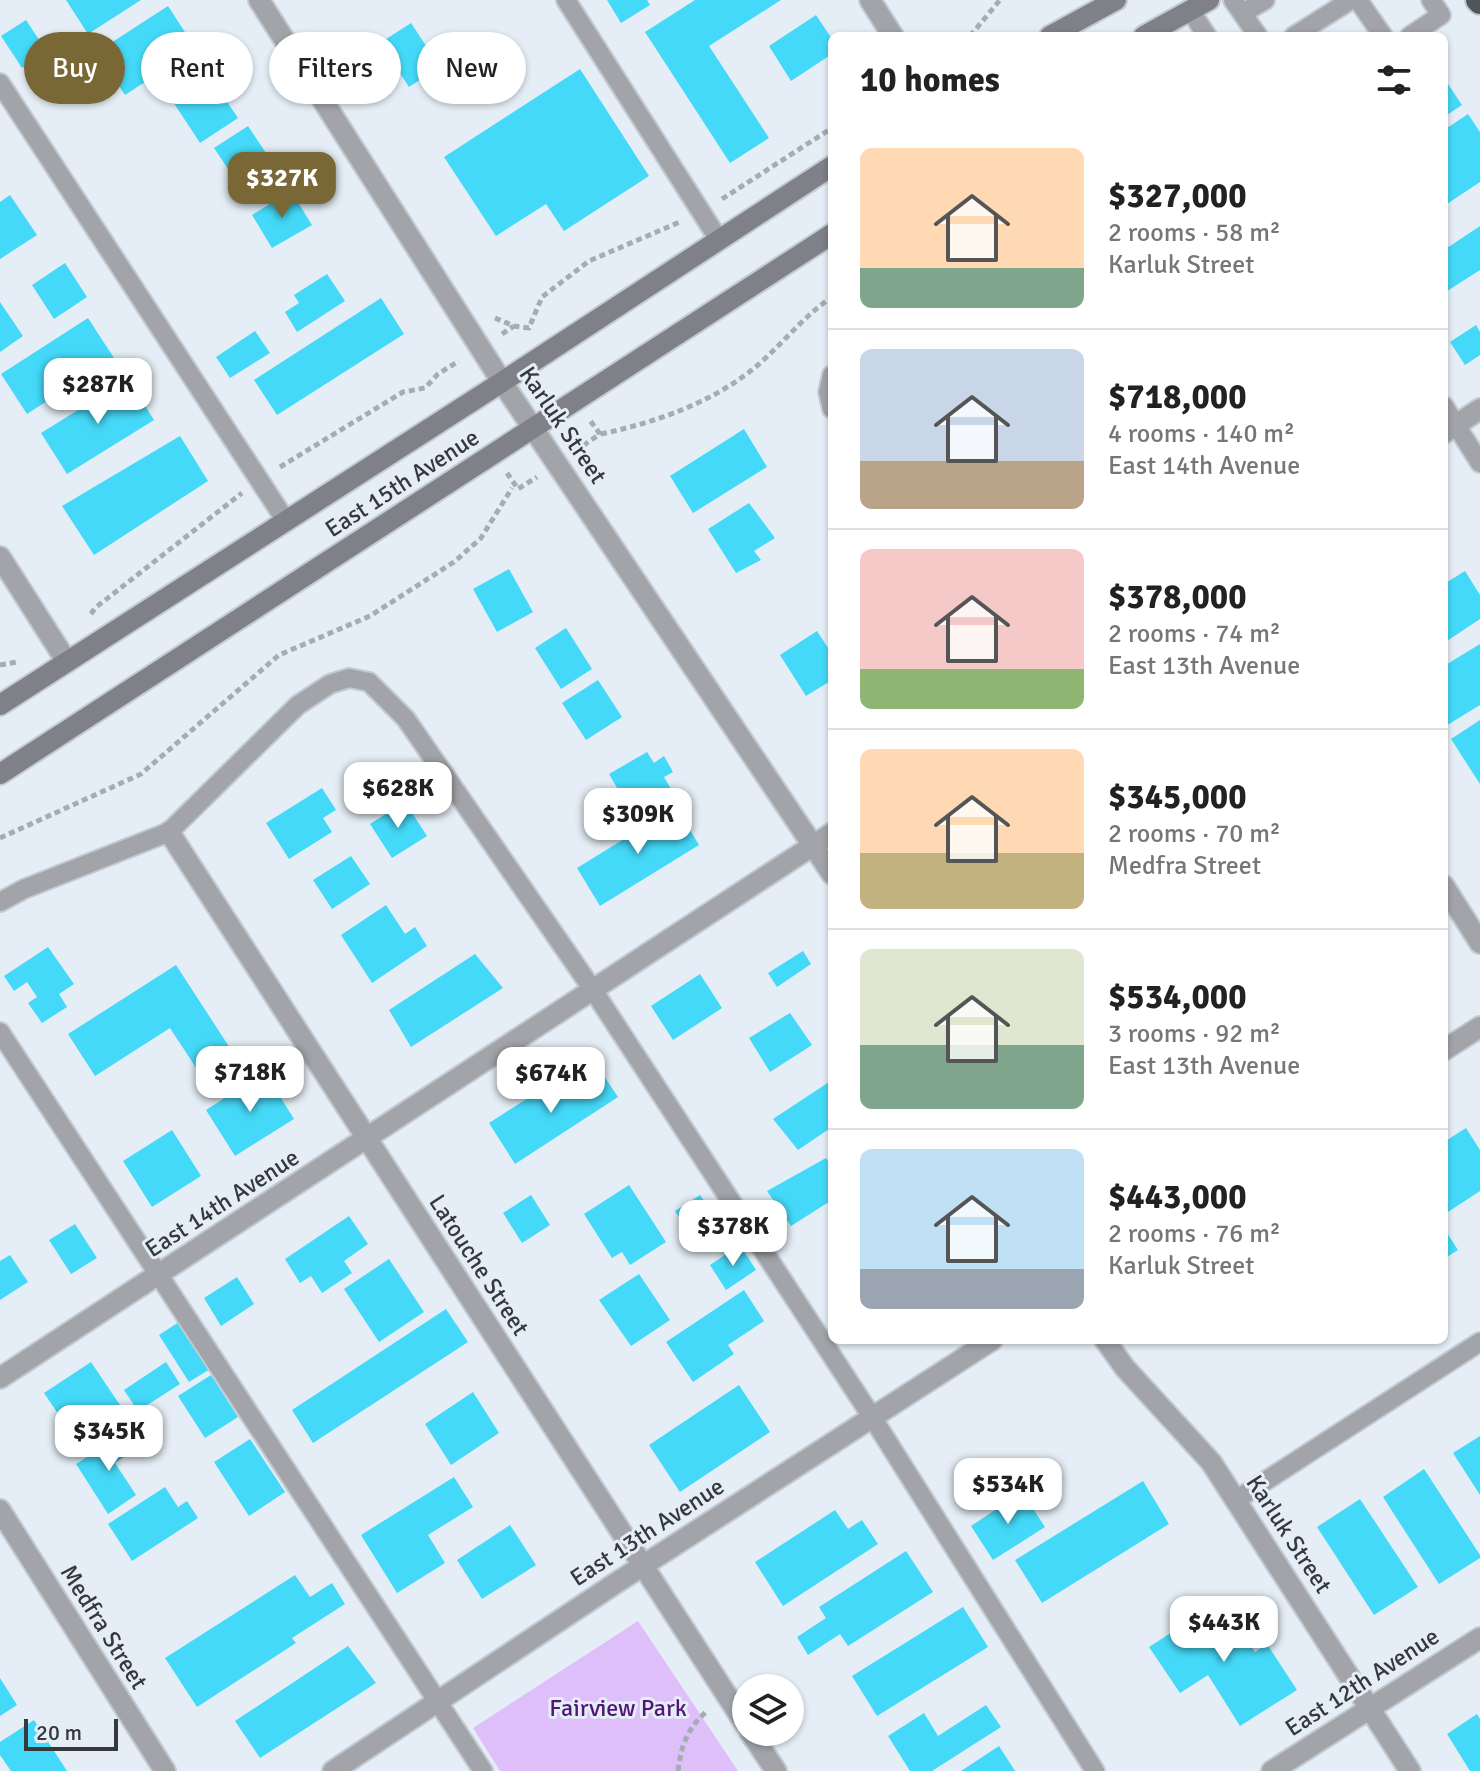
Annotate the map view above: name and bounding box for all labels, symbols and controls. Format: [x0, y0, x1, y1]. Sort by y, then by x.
chip: Buy [24, 32, 125, 104]
chip: Rent [141, 32, 253, 104]
chip: Filters [269, 32, 401, 104]
chip: New [417, 32, 526, 104]
icon: filters [1372, 58, 1416, 102]
text: 10 homes [860, 59, 1000, 101]
pin: $327K [226, 152, 338, 220]
text: $327K [246, 162, 318, 194]
text: $327,000 [1108, 175, 1247, 217]
icon: home [924, 180, 1020, 276]
text: 2 rooms · 58 m² [1108, 217, 1281, 249]
text: Karluk Street [1108, 249, 1254, 281]
pin: $287K [42, 358, 154, 426]
street label: Karluk Street [513, 361, 613, 489]
text: $287K [62, 368, 134, 400]
text: $718,000 [1108, 376, 1247, 418]
icon: home [924, 381, 1020, 477]
text: 4 rooms · 140 m² [1108, 418, 1295, 450]
street label: East 15th Avenue [319, 422, 485, 544]
text: East 14th Avenue [1108, 450, 1300, 482]
text: $378,000 [1108, 576, 1247, 618]
icon: home [924, 581, 1020, 677]
text: 2 rooms · 74 m² [1108, 618, 1281, 650]
text: East 13th Avenue [1108, 650, 1300, 682]
pin: $628K [342, 762, 454, 830]
text: $628K [362, 772, 434, 804]
text: $345,000 [1108, 776, 1247, 818]
icon: home [924, 781, 1020, 877]
pin: $309K [582, 788, 694, 856]
text: $309K [602, 798, 674, 830]
text: 2 rooms · 70 m² [1108, 818, 1281, 850]
text: Medfra Street [1108, 850, 1261, 882]
text: $534,000 [1108, 976, 1247, 1018]
icon: home [924, 981, 1020, 1077]
text: 3 rooms · 92 m² [1108, 1018, 1281, 1050]
pin: $718K [194, 1046, 306, 1114]
pin: $674K [495, 1047, 607, 1115]
text: East 13th Avenue [1108, 1050, 1300, 1082]
text: $718K [214, 1056, 286, 1088]
text: $674K [515, 1057, 587, 1089]
street label: East 14th Avenue [139, 1142, 305, 1264]
text: $443,000 [1108, 1176, 1247, 1218]
icon: home [924, 1181, 1020, 1277]
street label: Latouche Street [422, 1189, 536, 1341]
pin: $378K [677, 1200, 789, 1268]
text: $378K [697, 1210, 769, 1242]
text: 2 rooms · 76 m² [1108, 1218, 1281, 1250]
text: Karluk Street [1108, 1250, 1254, 1282]
pin: $345K [53, 1405, 165, 1473]
text: $345K [73, 1415, 145, 1447]
pin: $534K [952, 1458, 1064, 1526]
text: $534K [972, 1468, 1044, 1500]
street label: Karluk Street [1240, 1469, 1338, 1599]
street label: East 13th Avenue [564, 1471, 730, 1593]
street label: Medfra Street [54, 1559, 154, 1695]
pin: $443K [1168, 1596, 1280, 1664]
text: $443K [1188, 1606, 1260, 1638]
street label: East 12th Avenue [1279, 1621, 1445, 1743]
map controls [732, 1674, 804, 1746]
button: layers [732, 1674, 804, 1746]
park label: Fairview Park [549, 1693, 687, 1723]
scale bar [24, 1715, 118, 1751]
text: 20 m [36, 1719, 82, 1746]

